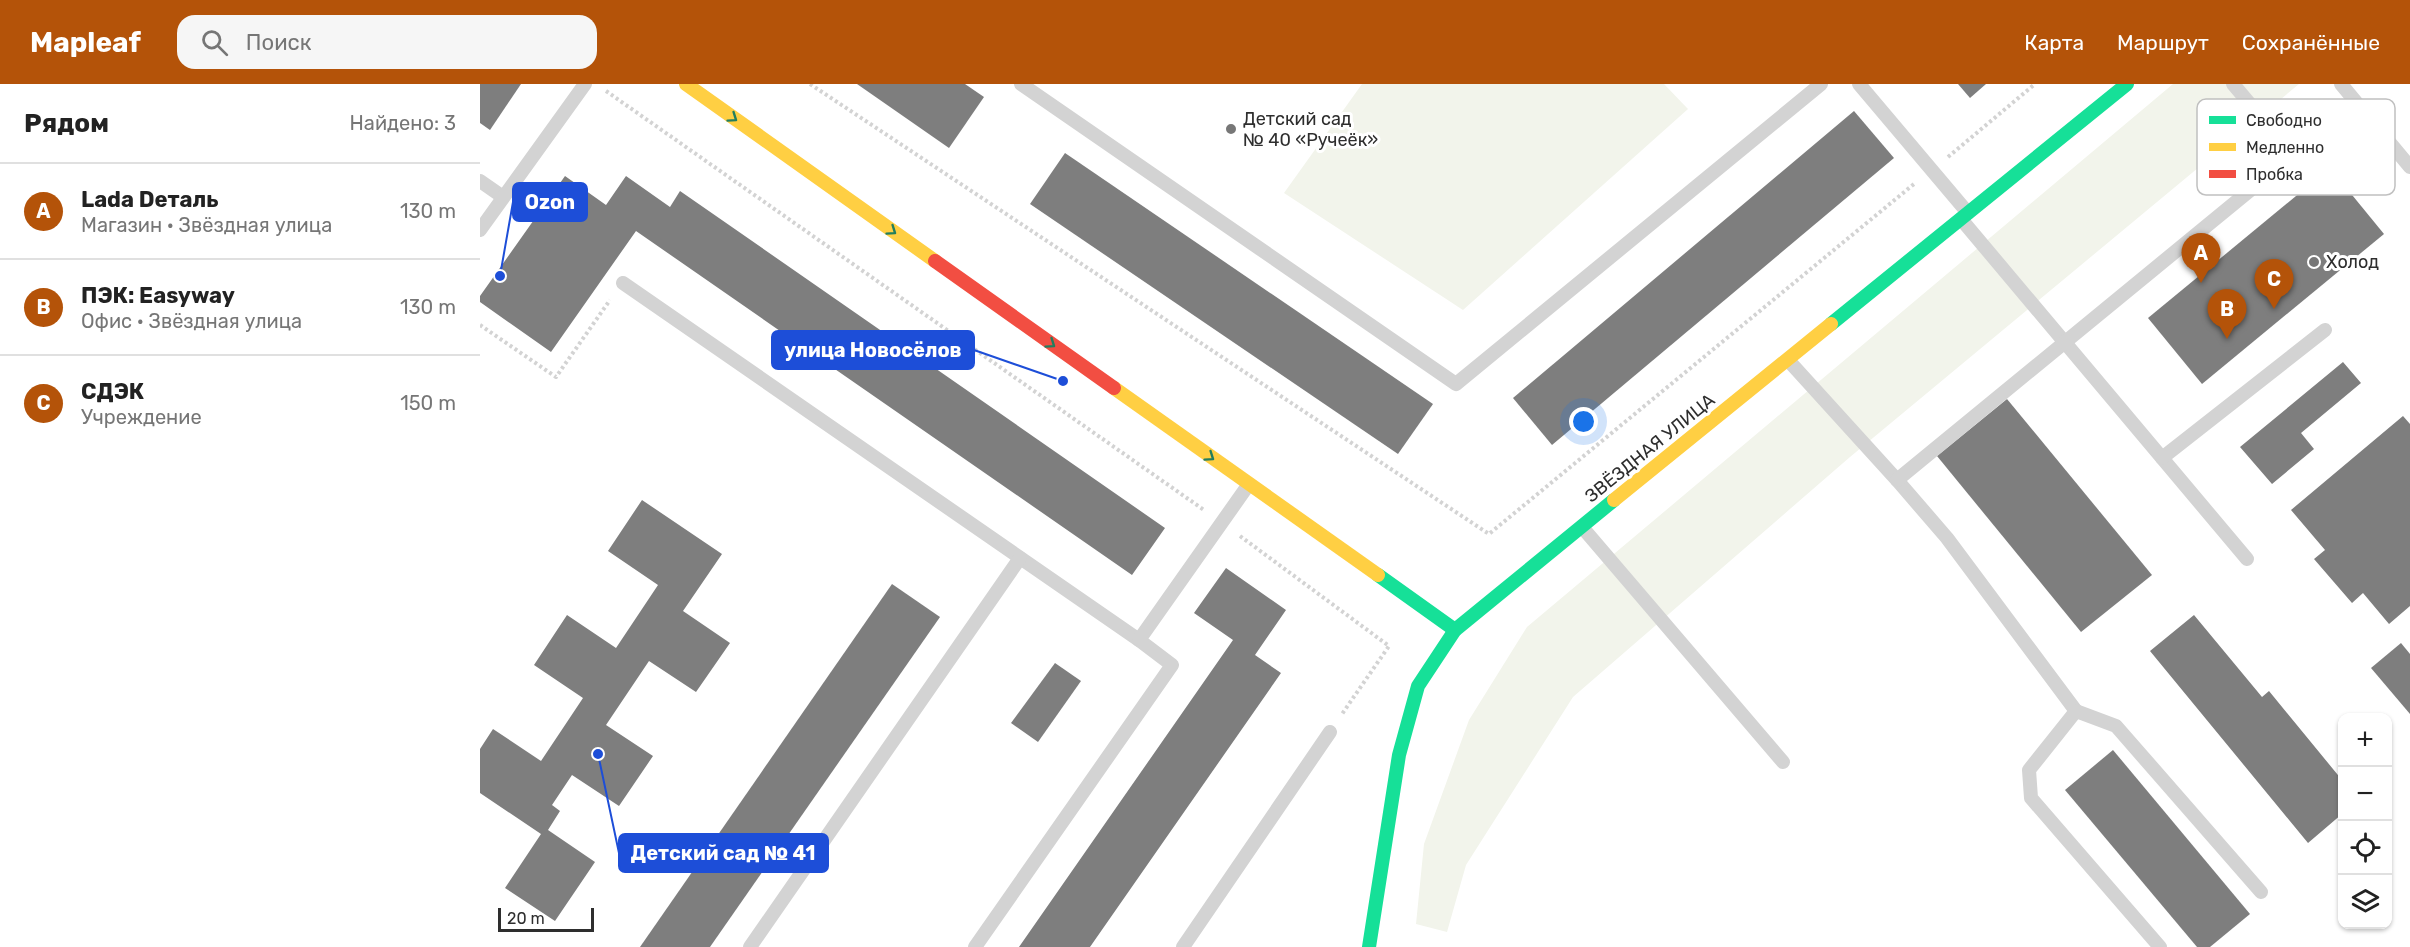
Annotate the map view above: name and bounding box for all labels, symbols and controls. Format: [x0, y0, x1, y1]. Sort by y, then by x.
search box [177, 15, 597, 69]
text: Mapleaf [30, 26, 141, 59]
icon: search [198, 26, 231, 59]
text: Поиск [246, 29, 312, 56]
text: Карта [2024, 30, 2084, 55]
text: Маршрут [2117, 30, 2209, 55]
text: Сохранённые [2242, 30, 2380, 55]
legend [2197, 99, 2395, 195]
text: Рядом [24, 108, 109, 139]
place label: Детский сад № 40 «Ручеёк» [1243, 108, 1378, 151]
text: Найдено: 3 [350, 111, 456, 135]
one-way arrow [727, 111, 738, 122]
text: Свободно [2246, 111, 2322, 130]
marker: Детский сад № 40 «Ручеёк» [1224, 122, 1238, 136]
text: Медленно [2246, 138, 2324, 157]
text: Пробка [2246, 165, 2303, 184]
callout: Ozon [513, 183, 587, 221]
text: Lada Dеталь [81, 186, 219, 213]
text: Ozon [525, 190, 575, 214]
text: A [36, 199, 51, 223]
text: 130 m [400, 199, 456, 223]
text: Магазин · Звёздная улица [81, 213, 332, 237]
one-way arrow [886, 224, 897, 235]
pin: A [2182, 234, 2220, 283]
place label: Холод [2326, 251, 2379, 273]
marker: Холод [2307, 255, 2321, 269]
pin: C [2254, 260, 2294, 309]
text: ПЭК: Easyway [81, 282, 235, 309]
pin: B [2208, 290, 2246, 339]
text: B [36, 295, 51, 319]
text: 130 m [400, 295, 456, 319]
text: Офис · Звёздная улица [81, 309, 302, 333]
callout: улица Новосёлов [772, 331, 974, 369]
one-way arrow [1045, 337, 1056, 348]
text: улица Новосёлов [784, 338, 962, 362]
text: СДЭК [81, 378, 144, 405]
street label: ЗВЁЗДНАЯ УЛИЦА [1581, 389, 1719, 507]
text: C [36, 391, 51, 415]
text: 150 m [400, 391, 456, 415]
text: Учреждение [81, 405, 202, 429]
your location [1569, 407, 1598, 436]
one-way arrow [1204, 450, 1215, 461]
map controls [2338, 713, 2392, 929]
button: + [2338, 713, 2392, 767]
button: − [2338, 767, 2392, 821]
button: locate [2338, 821, 2392, 875]
callout: Детский сад № 41 [619, 834, 828, 872]
text: Детский сад № 41 [631, 841, 815, 865]
button: layers [2338, 875, 2392, 929]
scale bar [498, 905, 594, 932]
text: 20 m [507, 909, 545, 928]

